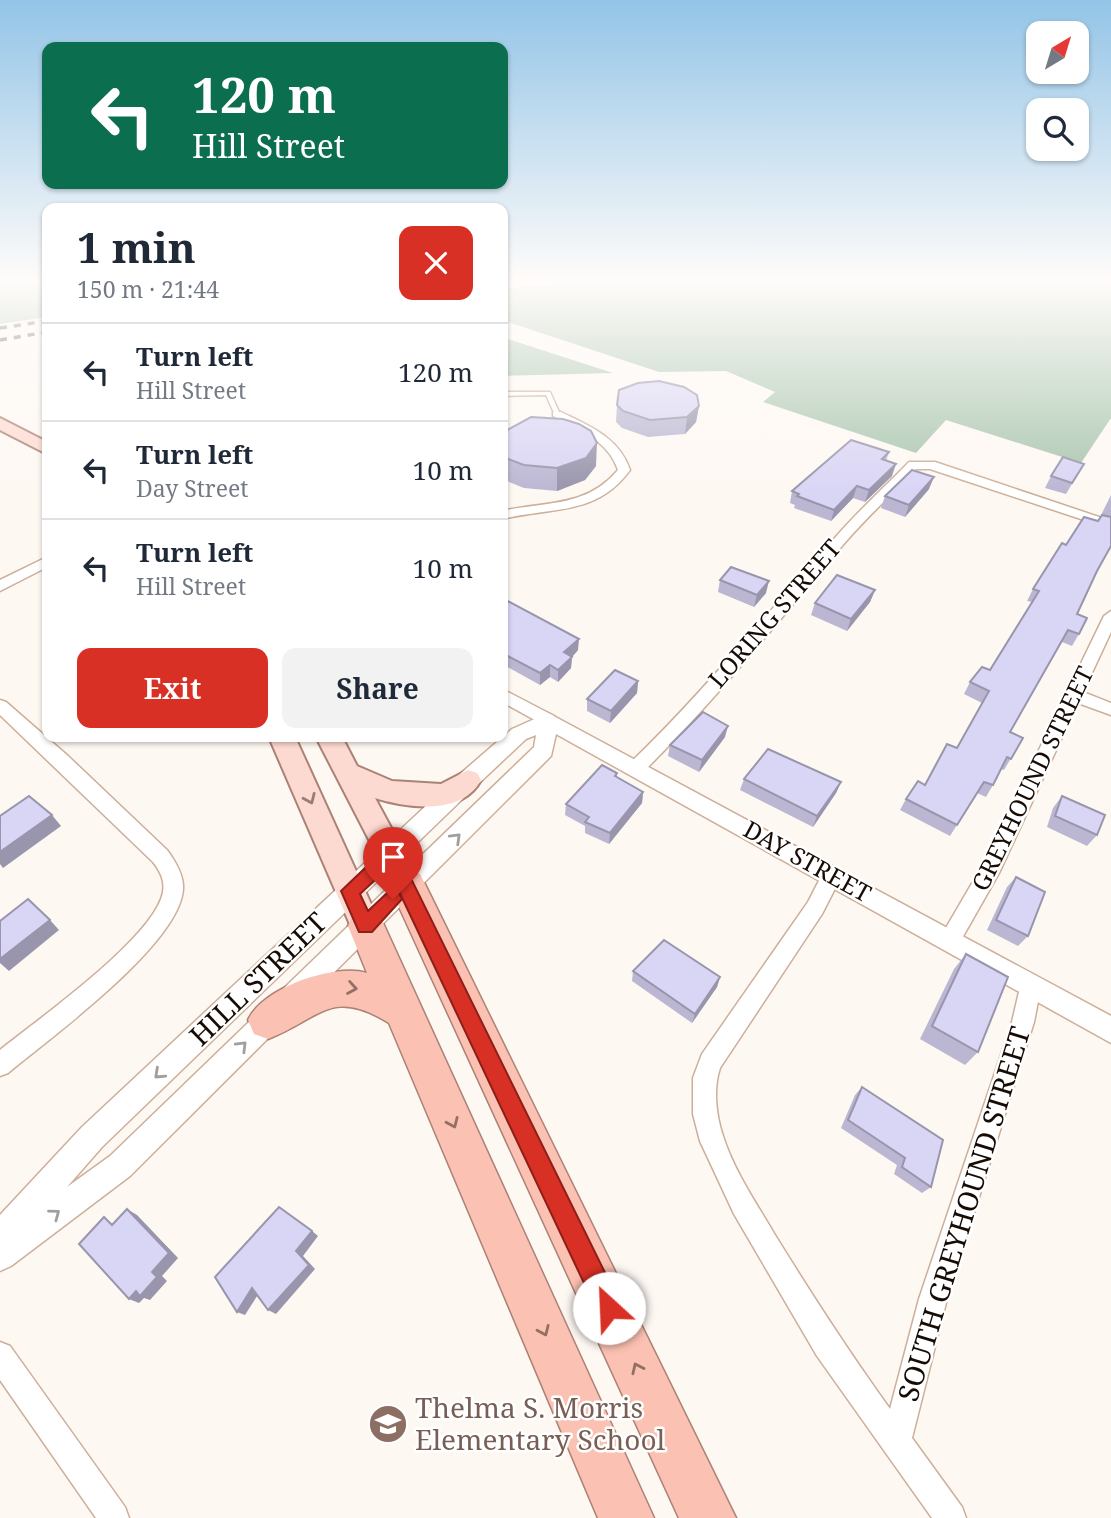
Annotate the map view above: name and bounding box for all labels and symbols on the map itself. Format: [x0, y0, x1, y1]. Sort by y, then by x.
north arrow [1026, 21, 1088, 84]
street label: LORING STREET [700, 532, 848, 694]
street label: GREYHOUND STREET [963, 660, 1101, 896]
one-way arrow [302, 792, 316, 804]
street label: DAY STREET [738, 812, 878, 909]
pin [363, 827, 423, 899]
one-way arrow [448, 833, 461, 846]
street label: HILL STREET [180, 903, 334, 1053]
one-way arrow [346, 980, 358, 995]
street label: SOUTH GREYHOUND STREET [888, 1022, 1038, 1406]
one-way arrow [234, 1042, 247, 1055]
one-way arrow [154, 1066, 167, 1078]
one-way arrow [445, 1115, 459, 1128]
one-way arrow [47, 1210, 60, 1223]
position arrow [572, 1271, 646, 1345]
one-way arrow [536, 1324, 550, 1336]
one-way arrow [631, 1363, 645, 1375]
place label: Thelma S. Morris Elementary School [415, 1388, 666, 1458]
school or university icon: Thelma S. Morris Elementary School [367, 1403, 409, 1445]

